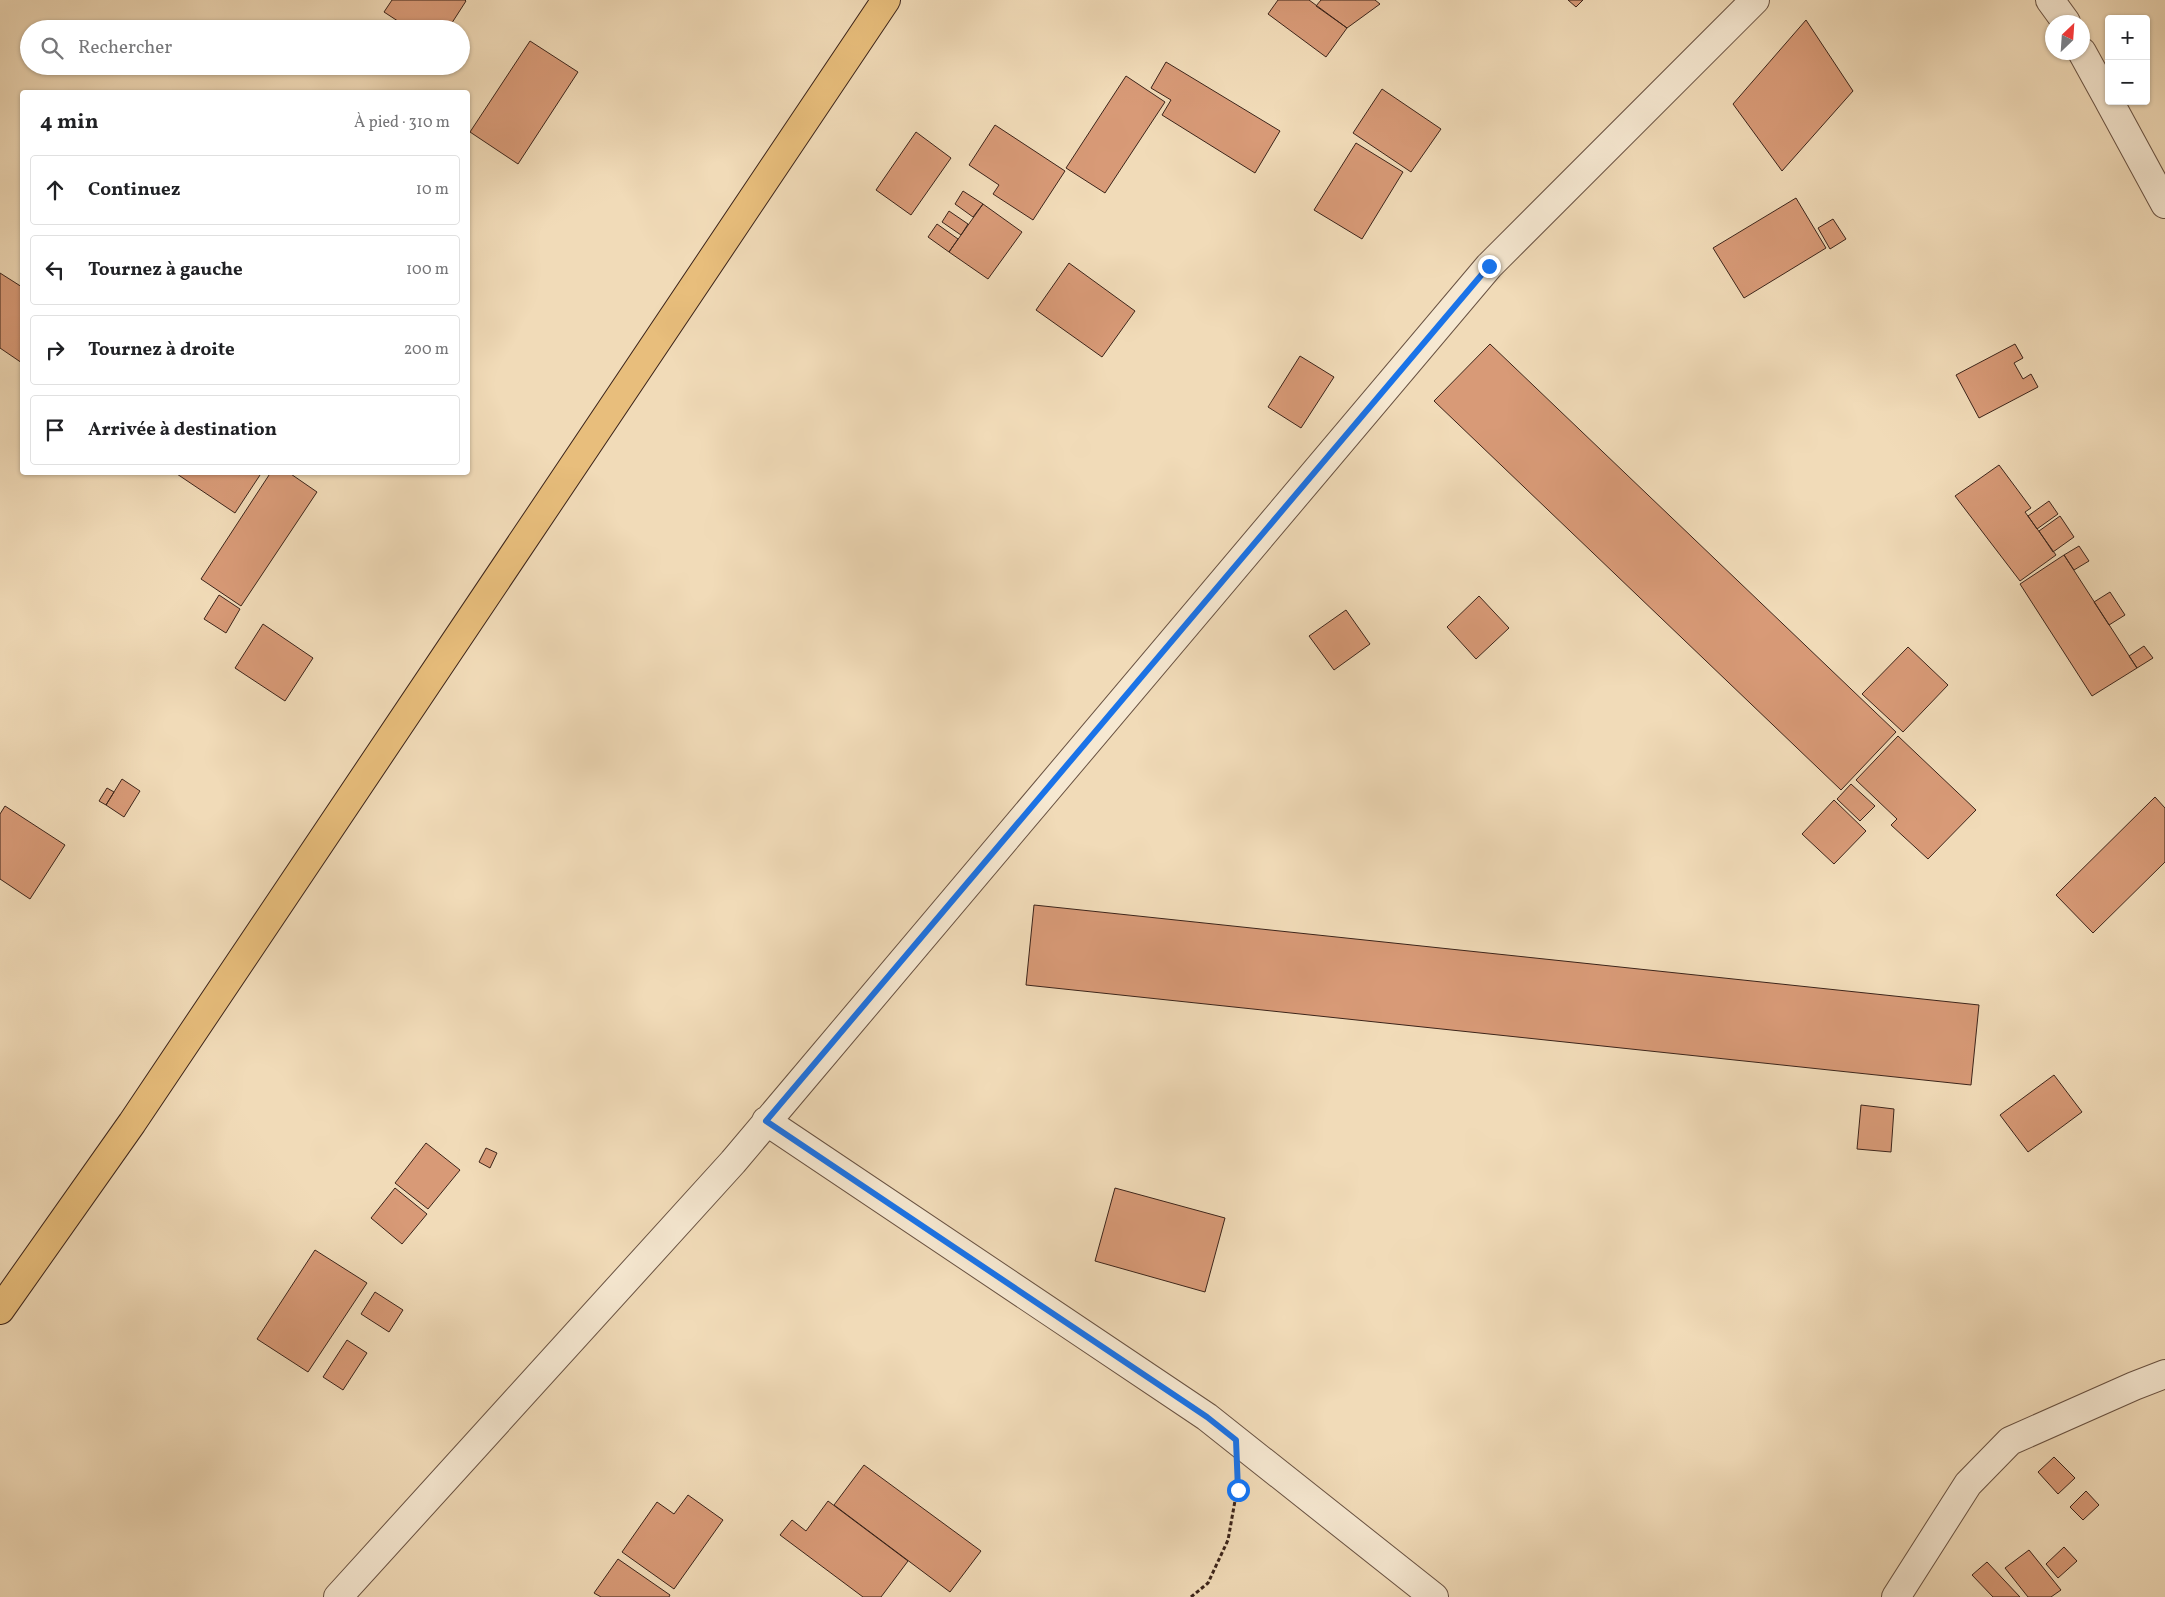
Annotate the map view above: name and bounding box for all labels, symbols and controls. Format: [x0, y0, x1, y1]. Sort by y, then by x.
north arrow [2045, 15, 2090, 60]
map controls [2105, 15, 2150, 105]
button: + [2105, 15, 2150, 60]
search box [20, 20, 470, 75]
icon: search [38, 34, 66, 62]
text: Rechercher [78, 35, 172, 61]
button: − [2105, 60, 2150, 105]
text: 4 min [40, 108, 99, 137]
text: À pied · 310 m [354, 112, 450, 134]
icon: ahead [41, 176, 69, 204]
text: Continuez [88, 177, 180, 203]
text: 10 m [416, 179, 449, 201]
route end [1478, 255, 1501, 278]
icon: left [41, 256, 69, 284]
text: Tournez à gauche [88, 257, 243, 283]
text: 100 m [406, 259, 449, 281]
icon: right [41, 336, 69, 364]
text: Tournez à droite [88, 337, 235, 363]
text: 200 m [404, 339, 449, 361]
icon: arrive [41, 416, 69, 444]
text: Arrivée à destination [88, 417, 277, 443]
route start [1227, 1479, 1250, 1502]

